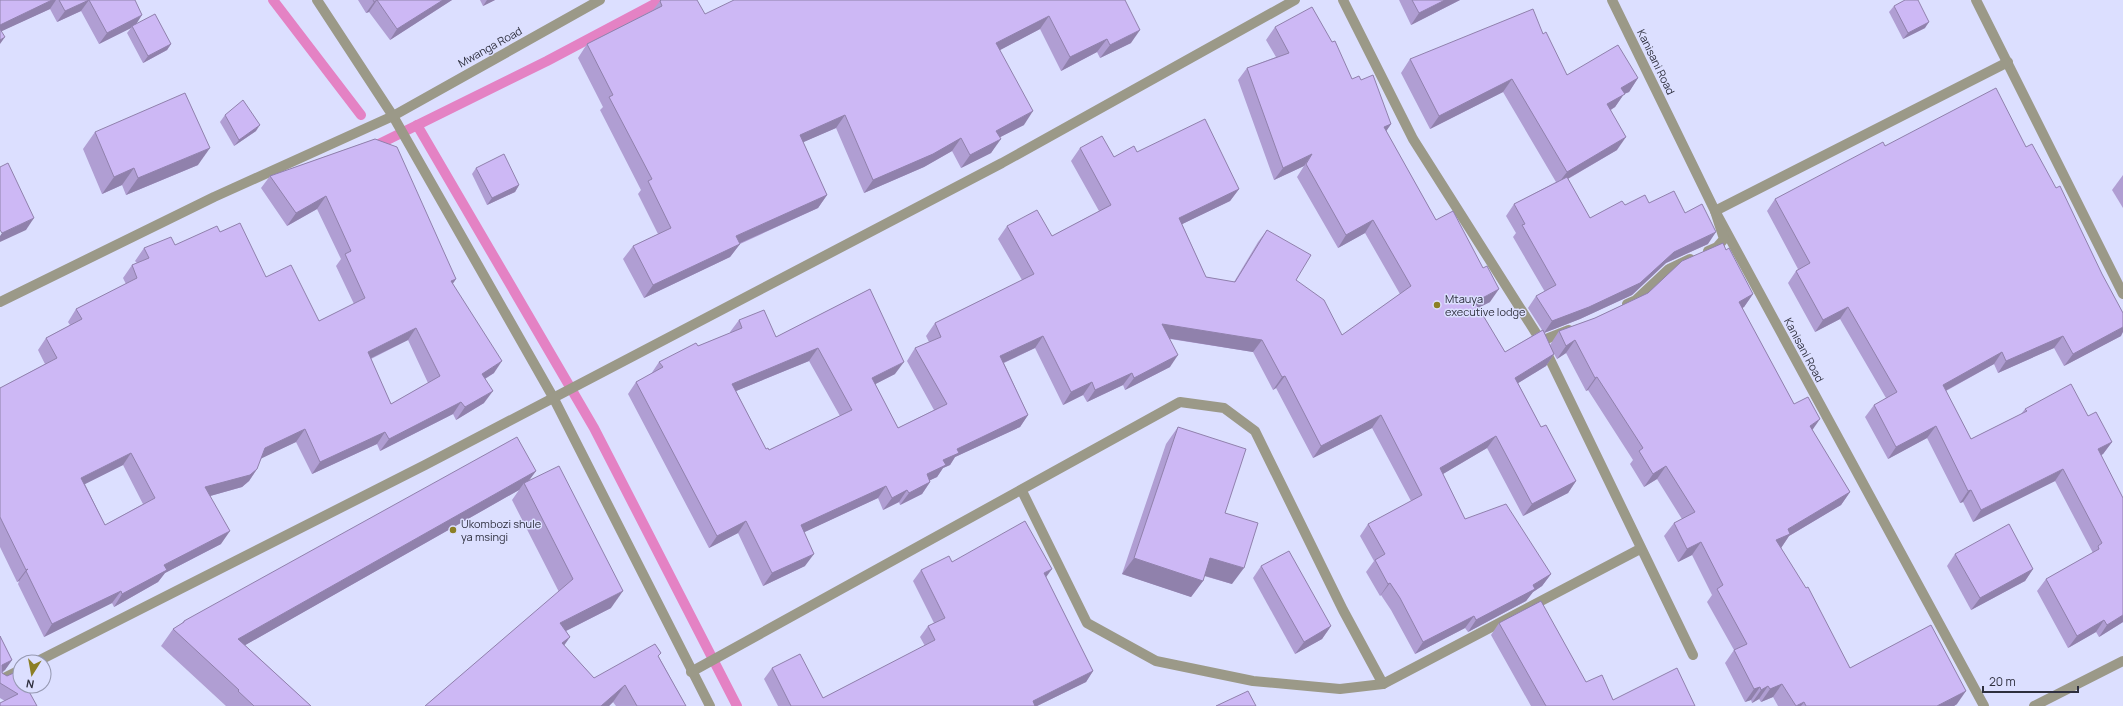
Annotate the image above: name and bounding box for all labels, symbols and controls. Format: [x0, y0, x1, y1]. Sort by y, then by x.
street label: Mwanga Road [455, 23, 524, 70]
street label: Kanisani Road [1634, 27, 1679, 97]
place label: Mtauya executive lodge [1445, 291, 1526, 319]
marker: Mtauya executive lodge [1432, 300, 1442, 310]
street label: Kanisani Road [1781, 315, 1828, 385]
place label: Ukombozi shule ya msingi [461, 516, 542, 544]
marker: Ukombozi shule ya msingi [448, 525, 458, 535]
north arrow [12, 654, 52, 694]
scale bar [1983, 668, 2078, 694]
text: 20 m [1989, 673, 2016, 690]
text: N [25, 676, 35, 692]

